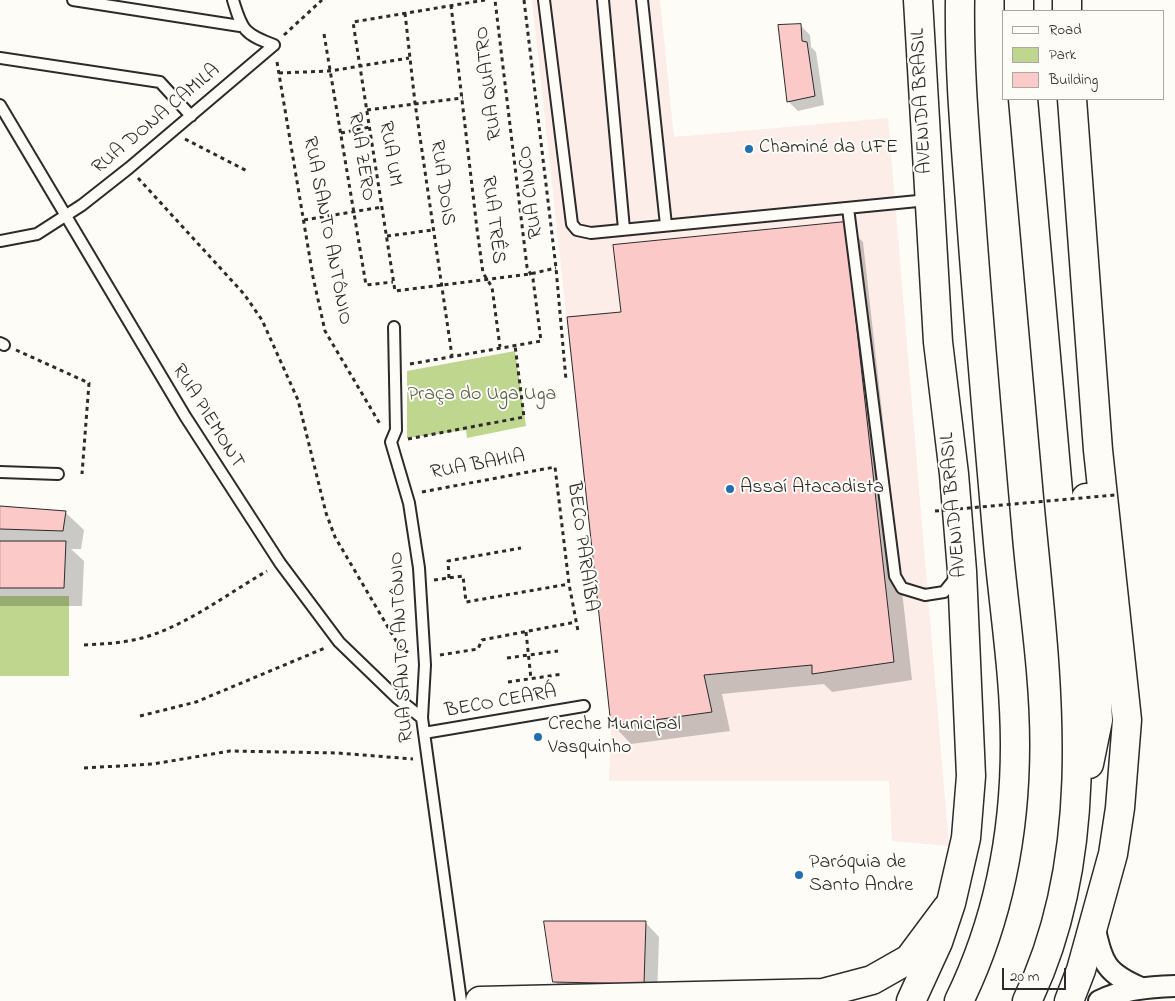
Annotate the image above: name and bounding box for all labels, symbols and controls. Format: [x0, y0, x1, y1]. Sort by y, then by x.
legend [1002, 10, 1165, 100]
text: Road [1049, 19, 1082, 41]
street label: RUA QUATRO [471, 25, 509, 141]
street label: AVENIDA BRASIL [907, 28, 939, 174]
text: Park [1049, 44, 1076, 66]
street label: RUA DONA CAMILA [88, 60, 226, 180]
text: Building [1049, 69, 1098, 91]
street label: RUA ZERO [341, 111, 379, 203]
street label: RUA UM [372, 120, 406, 188]
street label: RUA SANTO ANTÔNIO [296, 135, 356, 327]
place label: Chaminé da UFE [759, 137, 898, 161]
street label: RUA DOIS [423, 139, 459, 227]
marker: Chaminé da UFE [743, 143, 755, 155]
street label: RUA CINCO [514, 144, 550, 240]
street label: RUA TRÊS [475, 175, 509, 265]
street label: RUA PIEMONT [165, 360, 249, 474]
park label: Praça do Uga Uga [408, 384, 556, 408]
street label: AVENIDA BRASIL [937, 431, 973, 579]
street label: RUA BAHIA [429, 446, 527, 486]
place label: Assaí Atacadista [740, 477, 884, 501]
street label: BECO PARAÍBA [560, 481, 602, 613]
marker: Assaí Atacadista [724, 483, 736, 495]
street label: RUA SANTO ANTÔNIO [386, 551, 420, 743]
street label: BECO CEARÁ [443, 681, 559, 725]
place label: Creche Municipal Vasquinho [548, 714, 681, 761]
marker: Creche Municipal Vasquinho [532, 731, 544, 743]
place label: Paróquia de Santo Andre [809, 852, 913, 899]
marker: Paróquia de Santo Andre [793, 869, 805, 881]
scale bar [1005, 958, 1069, 990]
text: 20 m [1010, 966, 1039, 988]

